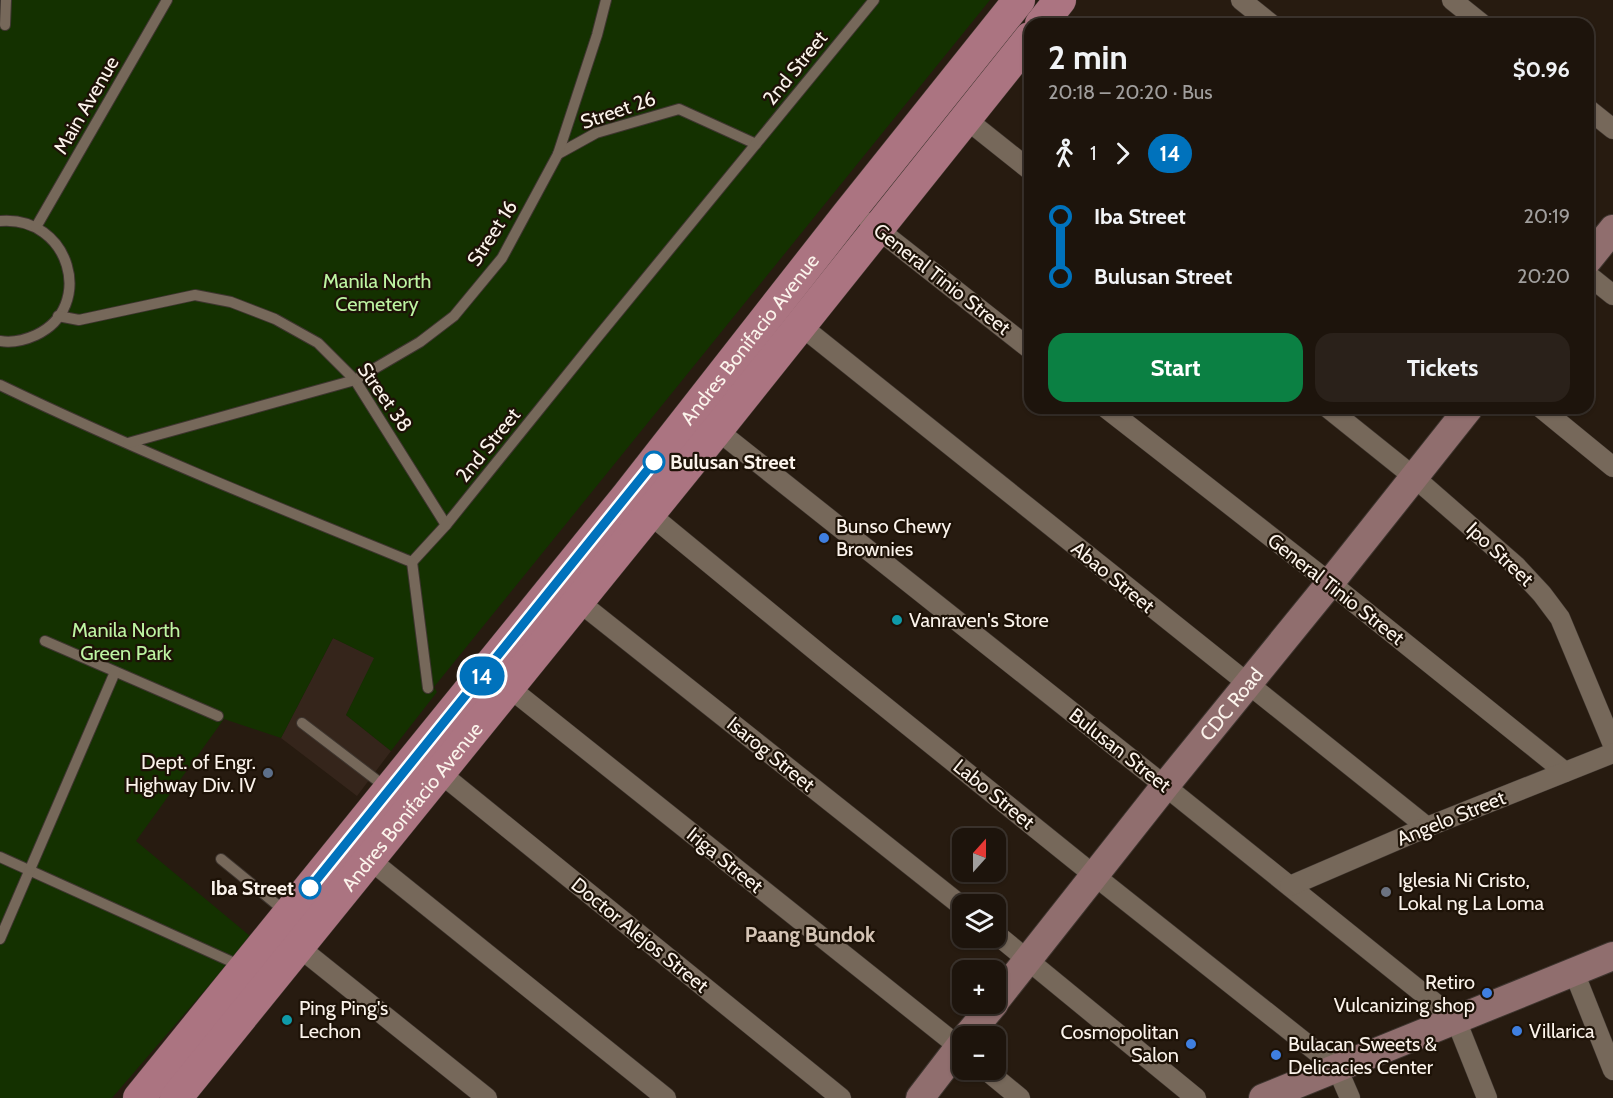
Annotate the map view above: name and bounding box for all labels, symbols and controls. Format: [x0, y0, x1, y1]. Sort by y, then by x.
street label: 2nd Street [758, 26, 832, 110]
text: 2 min [1048, 37, 1128, 77]
street label: Main Avenue [48, 52, 124, 158]
text: $0.96 [1513, 56, 1570, 83]
text: 20:18 – 20:20 · Bus [1048, 80, 1213, 104]
street label: Street 26 [577, 86, 659, 134]
icon: walk [1048, 137, 1081, 170]
icon: forward [1106, 137, 1139, 170]
text: 1 [1090, 141, 1097, 165]
text: 14 [1160, 141, 1180, 166]
street label: Street 16 [462, 196, 522, 270]
text: Iba Street [1094, 203, 1186, 230]
text: 20:19 [1524, 204, 1570, 228]
street label: General Tinio Street [869, 218, 1015, 340]
street label: Andres Bonifacio Avenue [675, 249, 824, 430]
text: Bulusan Street [1094, 263, 1232, 290]
text: 20:20 [1517, 264, 1570, 288]
park label: Manila North Cemetery [323, 269, 431, 316]
button: Start [1048, 333, 1303, 402]
button: Tickets [1315, 333, 1570, 402]
street label: Street 38 [353, 358, 417, 436]
street label: 2nd Street [451, 403, 525, 487]
place label: Bulusan Street [670, 450, 796, 474]
marker: Bulusan Street [643, 451, 665, 473]
place label: Bunso Chewy Brownies [836, 514, 951, 561]
street label: Ipo Street [1461, 517, 1539, 591]
street label: General Tinio Street [1263, 528, 1409, 650]
marker: Bunso Chewy Brownies [817, 531, 831, 545]
street label: Abao Street [1067, 536, 1160, 618]
place label: Vanraven's Store [909, 608, 1049, 632]
marker: Vanraven's Store [890, 613, 904, 627]
park label: Manila North Green Park [72, 618, 180, 665]
line badge: 14 [455, 656, 509, 696]
street label: CDC Road [1195, 663, 1268, 746]
text: 14 [472, 664, 492, 689]
street label: Bulusan Street [1064, 703, 1176, 797]
street label: Isarog Street [722, 711, 820, 797]
street label: Andres Bonifacio Avenue [336, 717, 488, 896]
place label: Dept. of Engr. Highway Div. IV [125, 750, 257, 797]
street label: Labo Street [949, 754, 1040, 834]
marker: Dept. of Engr. Highway Div. IV [261, 766, 275, 780]
street label: Angelo Street [1393, 785, 1509, 851]
street label: Iriga Street [682, 822, 768, 898]
north arrow [952, 828, 1006, 882]
map controls [952, 828, 1006, 1080]
place label: Iglesia Ni Cristo, Lokal ng La Loma [1398, 868, 1545, 915]
street label: Doctor Alejos Street [567, 872, 714, 998]
place label: Iba Street [211, 876, 294, 900]
marker: Iba Street [299, 877, 321, 899]
marker: Iglesia Ni Cristo, Lokal ng La Loma [1379, 885, 1393, 899]
button: layers [952, 894, 1006, 948]
district label: Paang Bundok [745, 922, 876, 947]
button: + [952, 960, 1006, 1014]
place label: Retiro Vulcanizing shop [1334, 970, 1475, 1017]
marker: Retiro Vulcanizing shop [1480, 986, 1494, 1000]
place label: Ping Ping's Lechon [299, 996, 388, 1043]
marker: Ping Ping's Lechon [280, 1013, 294, 1027]
place label: Villarica [1529, 1019, 1595, 1043]
place label: Cosmopolitan Salon [1061, 1020, 1179, 1067]
marker: Villarica [1510, 1024, 1524, 1038]
button: − [952, 1026, 1006, 1080]
place label: Bulacan Sweets & Delicacies Center [1288, 1032, 1437, 1079]
marker: Cosmopolitan Salon [1184, 1037, 1198, 1051]
marker: Bulacan Sweets & Delicacies Center [1269, 1048, 1283, 1062]

